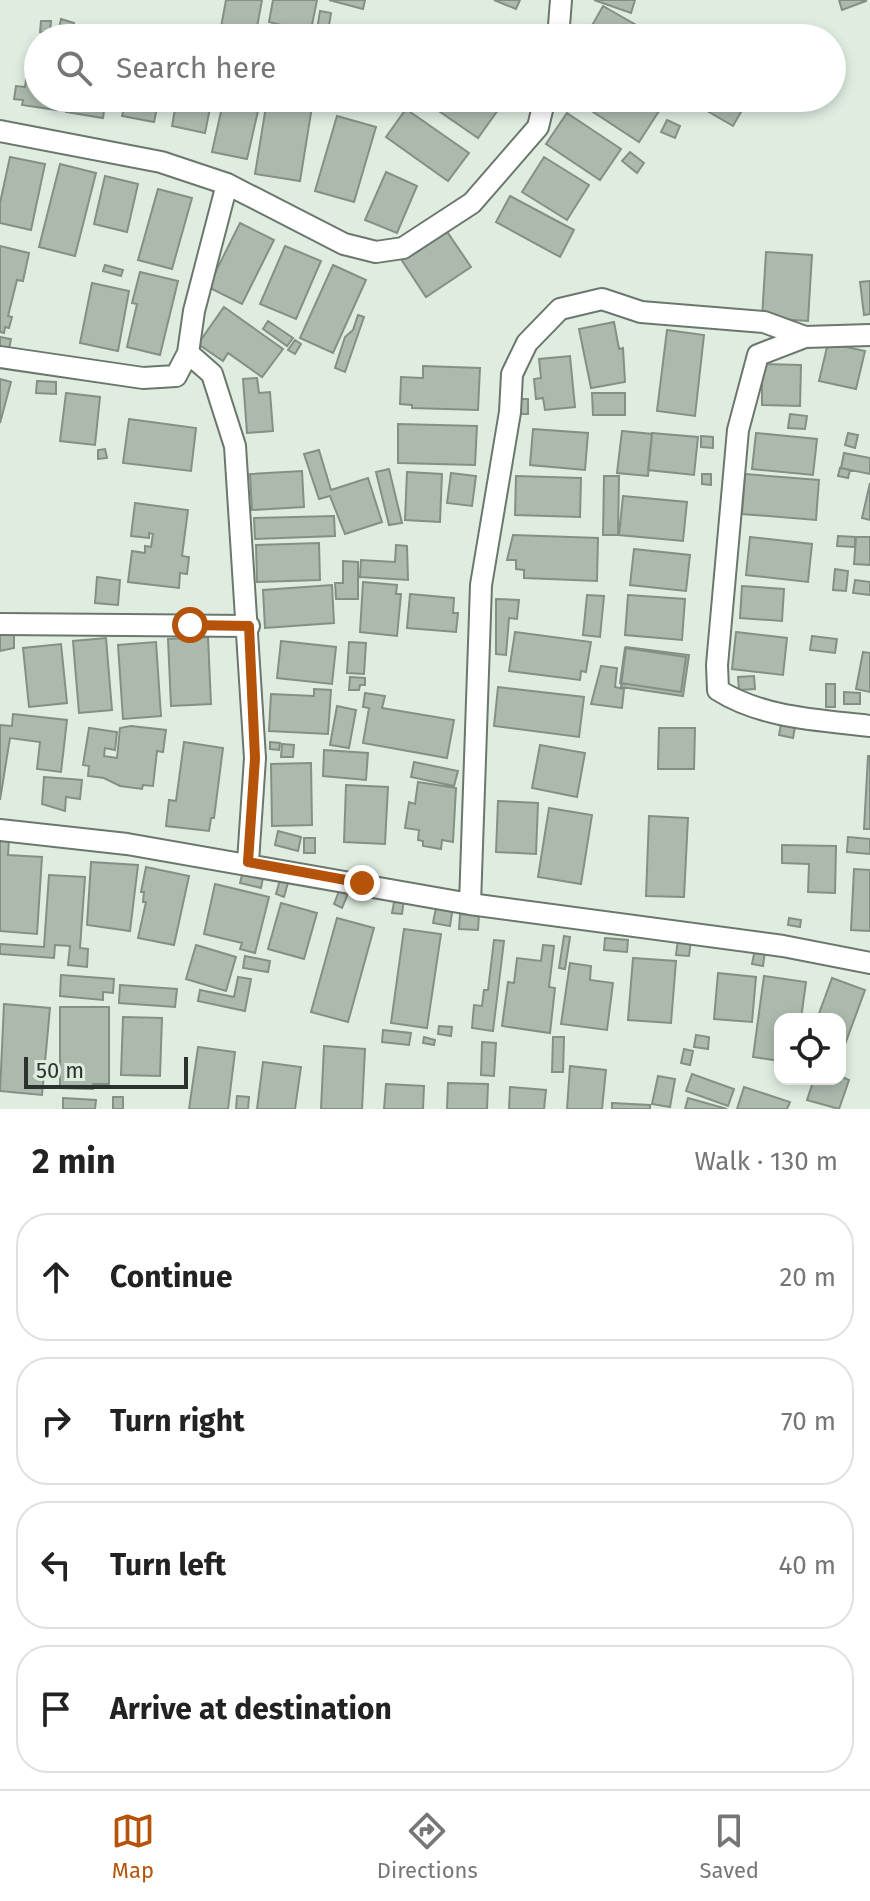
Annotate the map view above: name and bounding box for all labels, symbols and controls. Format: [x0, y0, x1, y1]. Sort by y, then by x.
search box [24, 24, 846, 112]
icon: search [52, 46, 96, 90]
text: Search here [116, 50, 276, 86]
route start [172, 607, 208, 643]
route end [344, 865, 380, 901]
map controls [774, 1013, 846, 1085]
button: locate [774, 1013, 846, 1085]
scale bar [24, 1053, 188, 1089]
text: 50 m [36, 1057, 84, 1084]
text: 2 min [32, 1141, 116, 1182]
text: Walk · 130 m [695, 1146, 838, 1177]
icon: ahead [34, 1255, 78, 1299]
text: Continue [110, 1259, 233, 1295]
text: 20 m [779, 1262, 836, 1293]
icon: right [34, 1399, 78, 1443]
text: Turn right [110, 1403, 245, 1439]
text: 70 m [781, 1406, 836, 1437]
icon: left [34, 1543, 78, 1587]
text: Turn left [110, 1547, 226, 1583]
text: 40 m [778, 1550, 836, 1581]
icon: arrive [34, 1687, 78, 1731]
text: Arrive at destination [110, 1691, 392, 1727]
tab: Map [111, 1809, 155, 1884]
tab: Directions [377, 1809, 478, 1884]
tab: Saved [700, 1809, 759, 1884]

